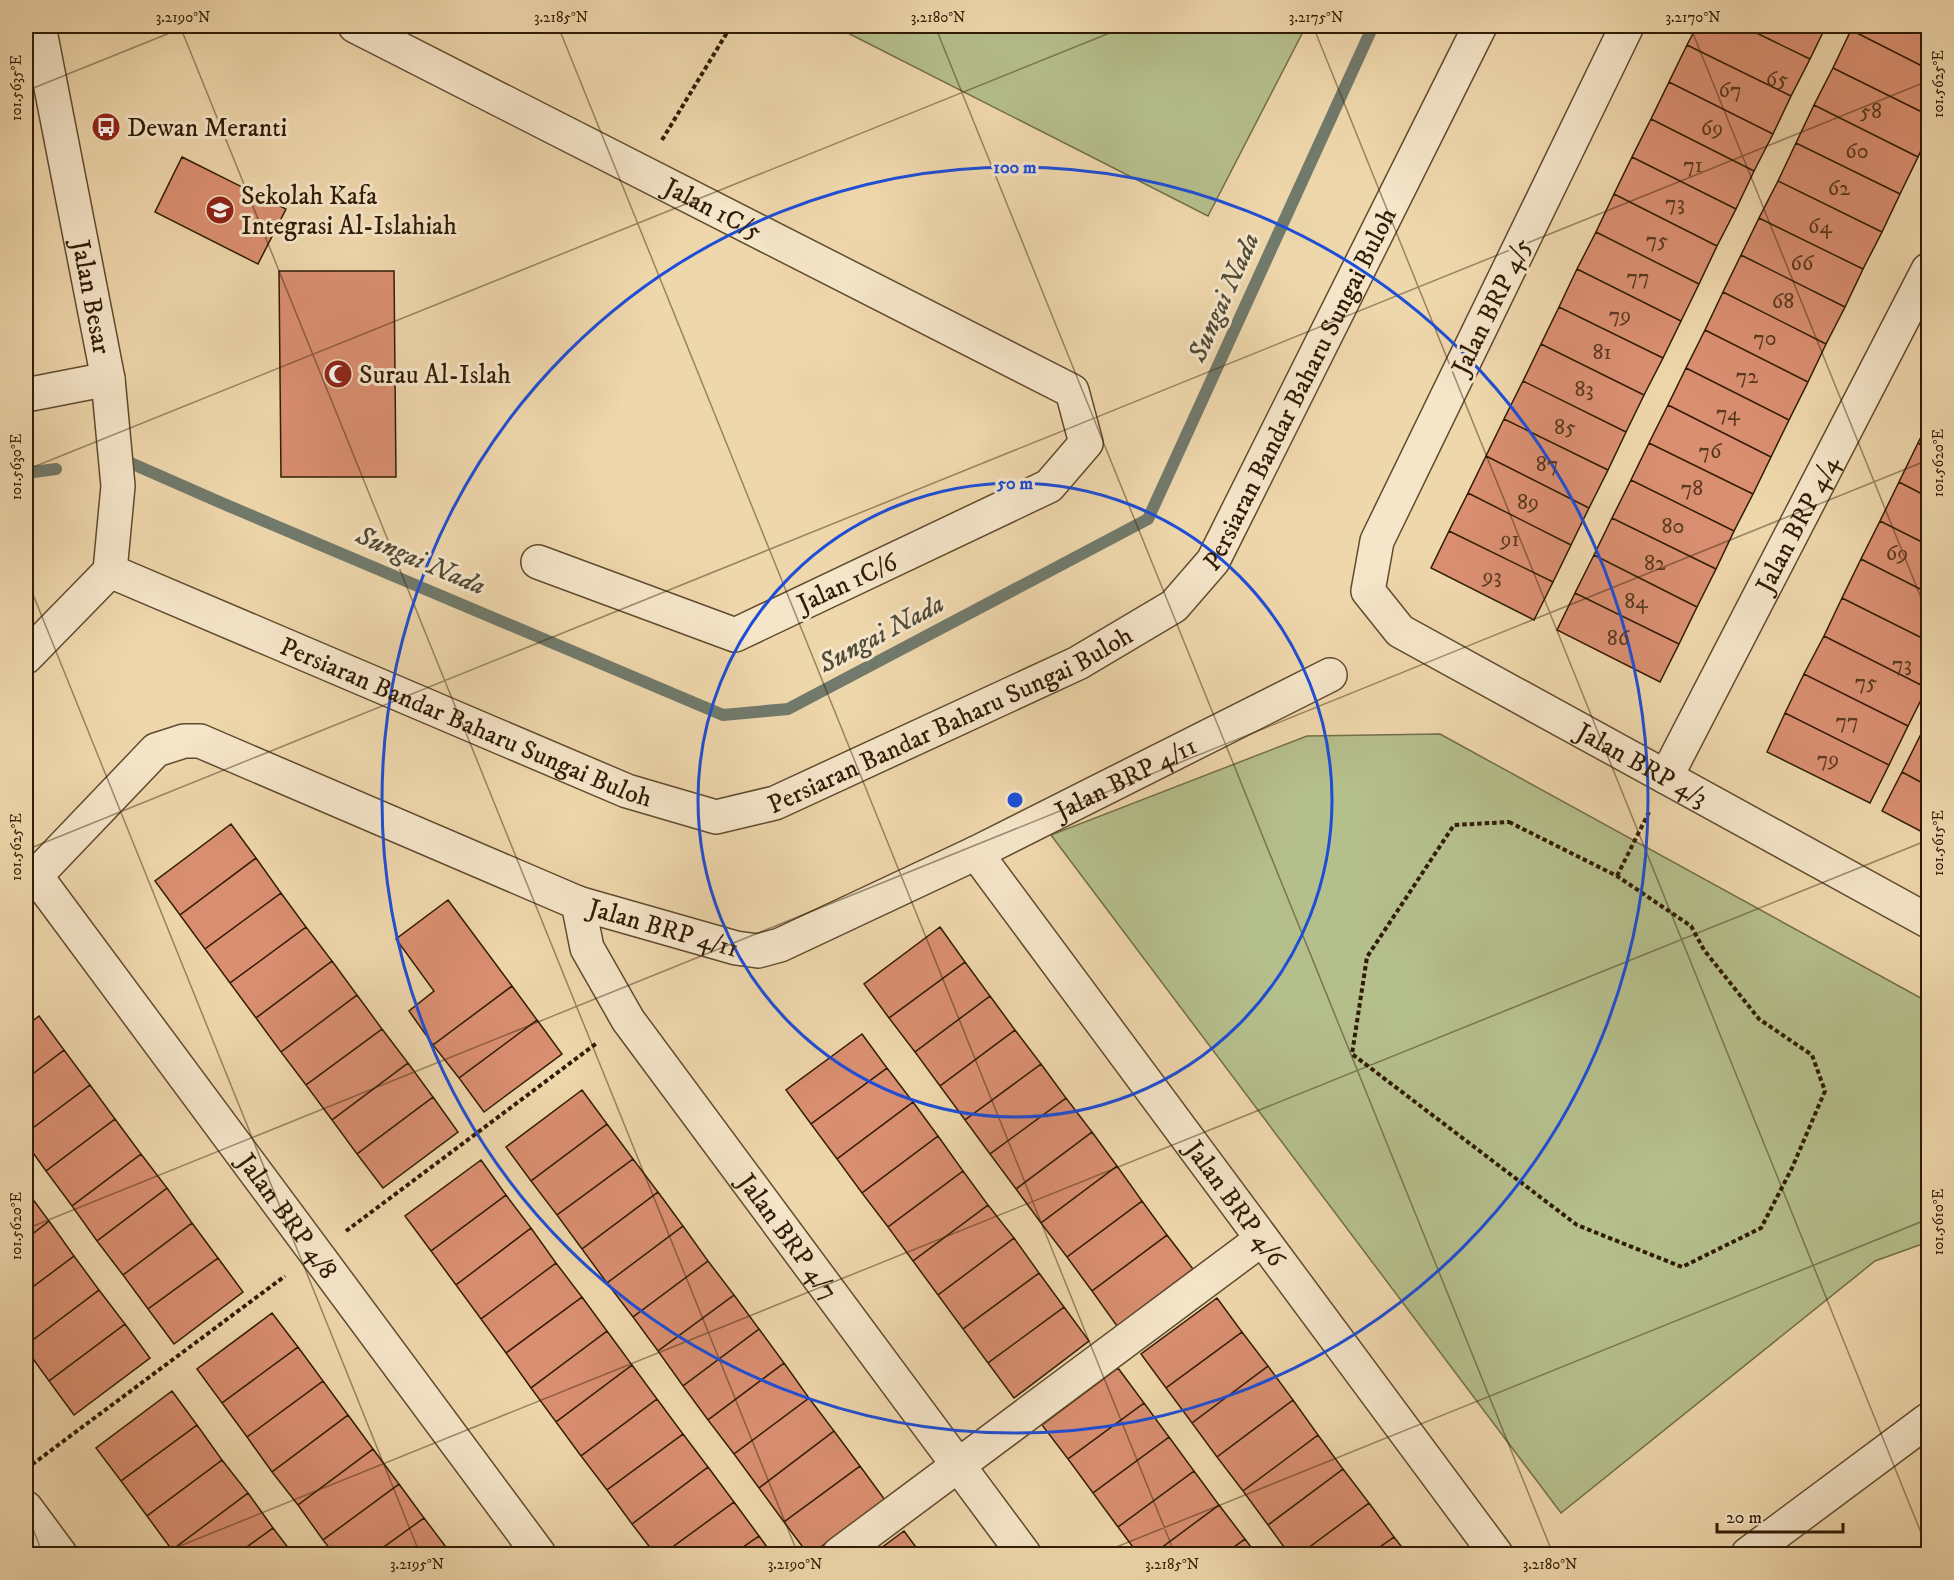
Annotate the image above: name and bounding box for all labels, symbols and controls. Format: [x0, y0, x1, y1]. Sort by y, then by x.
text: 3.2190°N [156, 8, 210, 27]
text: 3.2185°N [534, 8, 588, 27]
text: 3.2180°N [911, 8, 965, 27]
text: 3.2175°N [1289, 8, 1343, 27]
text: 3.2170°N [1665, 8, 1721, 27]
text: 101.5625°E [1929, 50, 1948, 118]
text: 101.5635°E [7, 55, 26, 121]
house number: 65 [1766, 66, 1788, 93]
house number: 67 [1718, 77, 1742, 104]
house number: 58 [1860, 98, 1882, 125]
bus stop icon: Dewan Meranti [90, 111, 122, 143]
place label: Dewan Meranti [127, 112, 287, 145]
house number: 69 [1701, 115, 1723, 142]
house number: 60 [1845, 138, 1869, 165]
house number: 71 [1683, 152, 1703, 179]
text: 100 m [993, 157, 1037, 179]
street label: Jalan 1C/5 [656, 170, 767, 248]
house number: 62 [1828, 175, 1850, 202]
place label: Sekolah Kafa Integrasi Al-Islahiah [241, 180, 457, 243]
house number: 73 [1665, 190, 1685, 217]
school or university icon: Sekolah Kafa Integrasi Al-Islahiah [204, 194, 236, 226]
street label: Persiaran Bandar Baharu Sungai Buloh [1197, 202, 1405, 578]
house number: 64 [1808, 213, 1833, 240]
house number: 75 [1646, 227, 1668, 254]
water label: Sungai Nada [1180, 228, 1267, 368]
street label: Jalan BRP 4/5 [1444, 233, 1540, 382]
street label: Jalan Besar [63, 235, 118, 357]
house number: 66 [1791, 250, 1815, 277]
house number: 77 [1626, 264, 1650, 291]
house number: 68 [1772, 288, 1794, 315]
house number: 79 [1609, 302, 1631, 329]
house number: 70 [1753, 325, 1777, 352]
house number: 81 [1592, 339, 1612, 366]
mosque icon: Surau Al-Islah [322, 358, 354, 390]
place label: Surau Al-Islah [359, 359, 511, 392]
house number: 72 [1736, 363, 1758, 390]
house number: 83 [1574, 376, 1594, 403]
house number: 74 [1716, 400, 1741, 427]
house number: 85 [1554, 414, 1576, 441]
text: 101.5620°E [1929, 428, 1948, 497]
text: 101.5630°E [7, 433, 26, 500]
house number: 76 [1699, 438, 1723, 465]
street label: Jalan BRP 4/4 [1748, 450, 1848, 600]
house number: 87 [1536, 451, 1558, 478]
text: 50 m [996, 473, 1033, 495]
house number: 78 [1681, 475, 1703, 502]
house number: 89 [1517, 489, 1539, 516]
house number: 80 [1662, 513, 1684, 540]
water label: Sungai Nada [350, 518, 490, 603]
house number: 91 [1500, 526, 1519, 553]
house number: 69 [1886, 540, 1908, 567]
street label: Jalan 1C/6 [791, 545, 904, 622]
house number: 82 [1644, 550, 1666, 577]
house number: 93 [1481, 563, 1502, 590]
water label: Sungai Nada [812, 587, 950, 682]
house number: 84 [1624, 588, 1649, 615]
street label: Persiaran Bandar Baharu Sungai Buloh [763, 619, 1139, 822]
house number: 86 [1607, 625, 1631, 652]
street label: Persiaran Bandar Baharu Sungai Buloh [275, 630, 656, 816]
house number: 73 [1892, 651, 1912, 678]
house number: 75 [1855, 669, 1877, 696]
house number: 77 [1835, 708, 1859, 735]
street label: Jalan BRP 4/3 [1568, 715, 1713, 815]
street label: Jalan BRP 4/11 [1048, 730, 1203, 829]
house number: 79 [1817, 746, 1839, 773]
centre of rings [1005, 790, 1025, 810]
text: 101.5615°E [1929, 810, 1948, 876]
text: 101.5625°E [7, 813, 26, 881]
street label: Jalan BRP 4/11 [583, 891, 742, 966]
street label: Jalan BRP 4/6 [1176, 1133, 1293, 1275]
street label: Jalan BRP 4/8 [228, 1146, 344, 1286]
street label: Jalan BRP 4/7 [728, 1166, 845, 1307]
text: 101.5610°E [1929, 1188, 1948, 1255]
text: 101.5620°E [7, 1191, 26, 1260]
scale bar [1717, 1496, 1843, 1534]
text: 20 m [1726, 1507, 1762, 1529]
text: 3.2195°N [390, 1555, 444, 1574]
text: 3.2190°N [768, 1555, 822, 1574]
text: 3.2185°N [1145, 1555, 1199, 1574]
text: 3.2180°N [1523, 1555, 1577, 1574]

